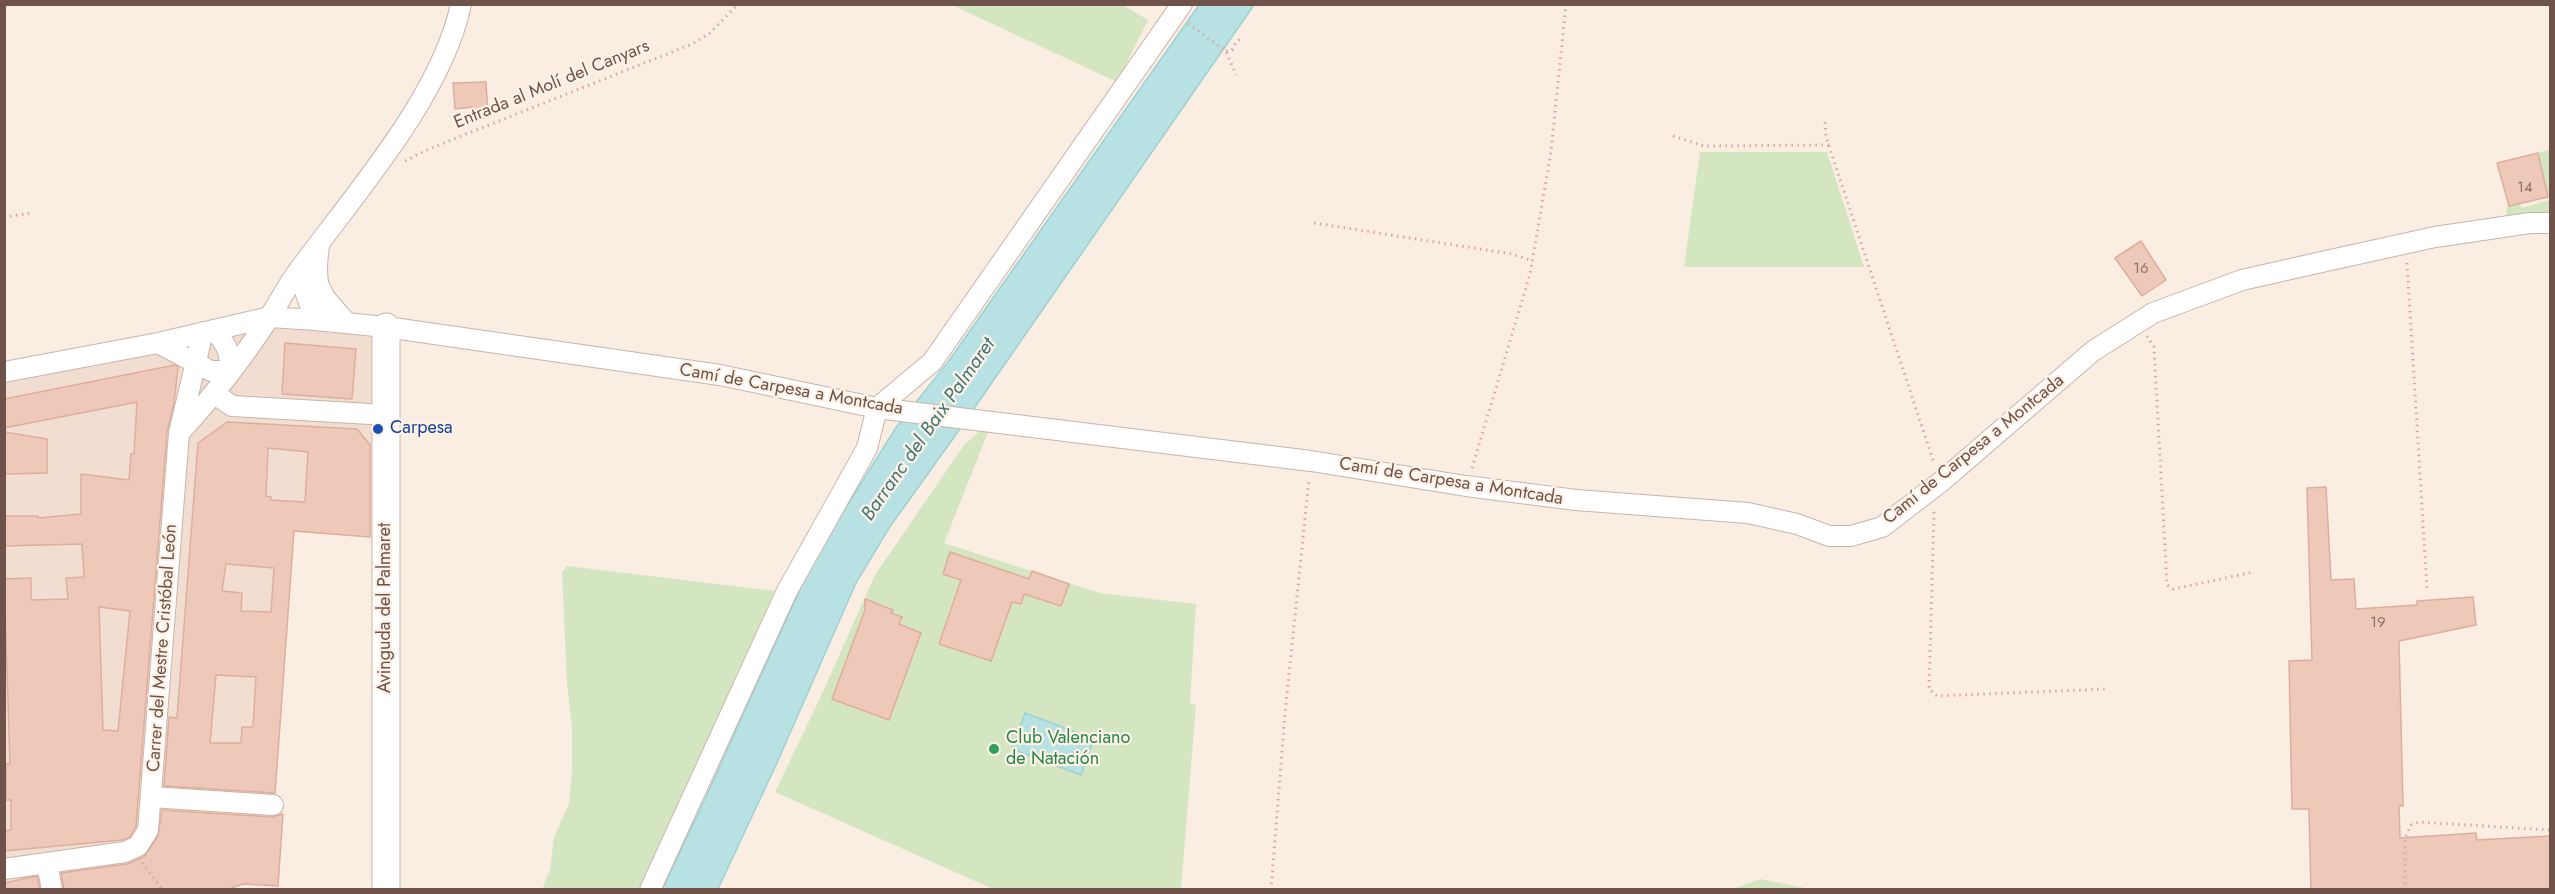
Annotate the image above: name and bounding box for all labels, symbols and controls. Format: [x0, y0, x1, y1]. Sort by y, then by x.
street label: Entrada al Molí del Canyars [451, 36, 653, 134]
house number: 14 [2517, 179, 2533, 197]
house number: 16 [2133, 260, 2149, 278]
water label: Barranc del Baix Palmaret [857, 334, 1001, 526]
street label: Camí de Carpesa a Montcada [678, 360, 904, 420]
street label: Camí de Carpesa a Montcada [1879, 370, 2069, 530]
place label: Carpesa [390, 418, 453, 440]
marker: Carpesa [371, 422, 385, 436]
street label: Camí de Carpesa a Montcada [1337, 454, 1565, 510]
street label: Carrer del Mestre Cristóbal León [144, 523, 182, 773]
street label: Avinguda del Palmaret [375, 523, 397, 693]
house number: 19 [2370, 614, 2386, 632]
place label: Club Valenciano de Natación [1006, 728, 1130, 771]
marker: Club Valenciano de Natación [987, 742, 1001, 756]

